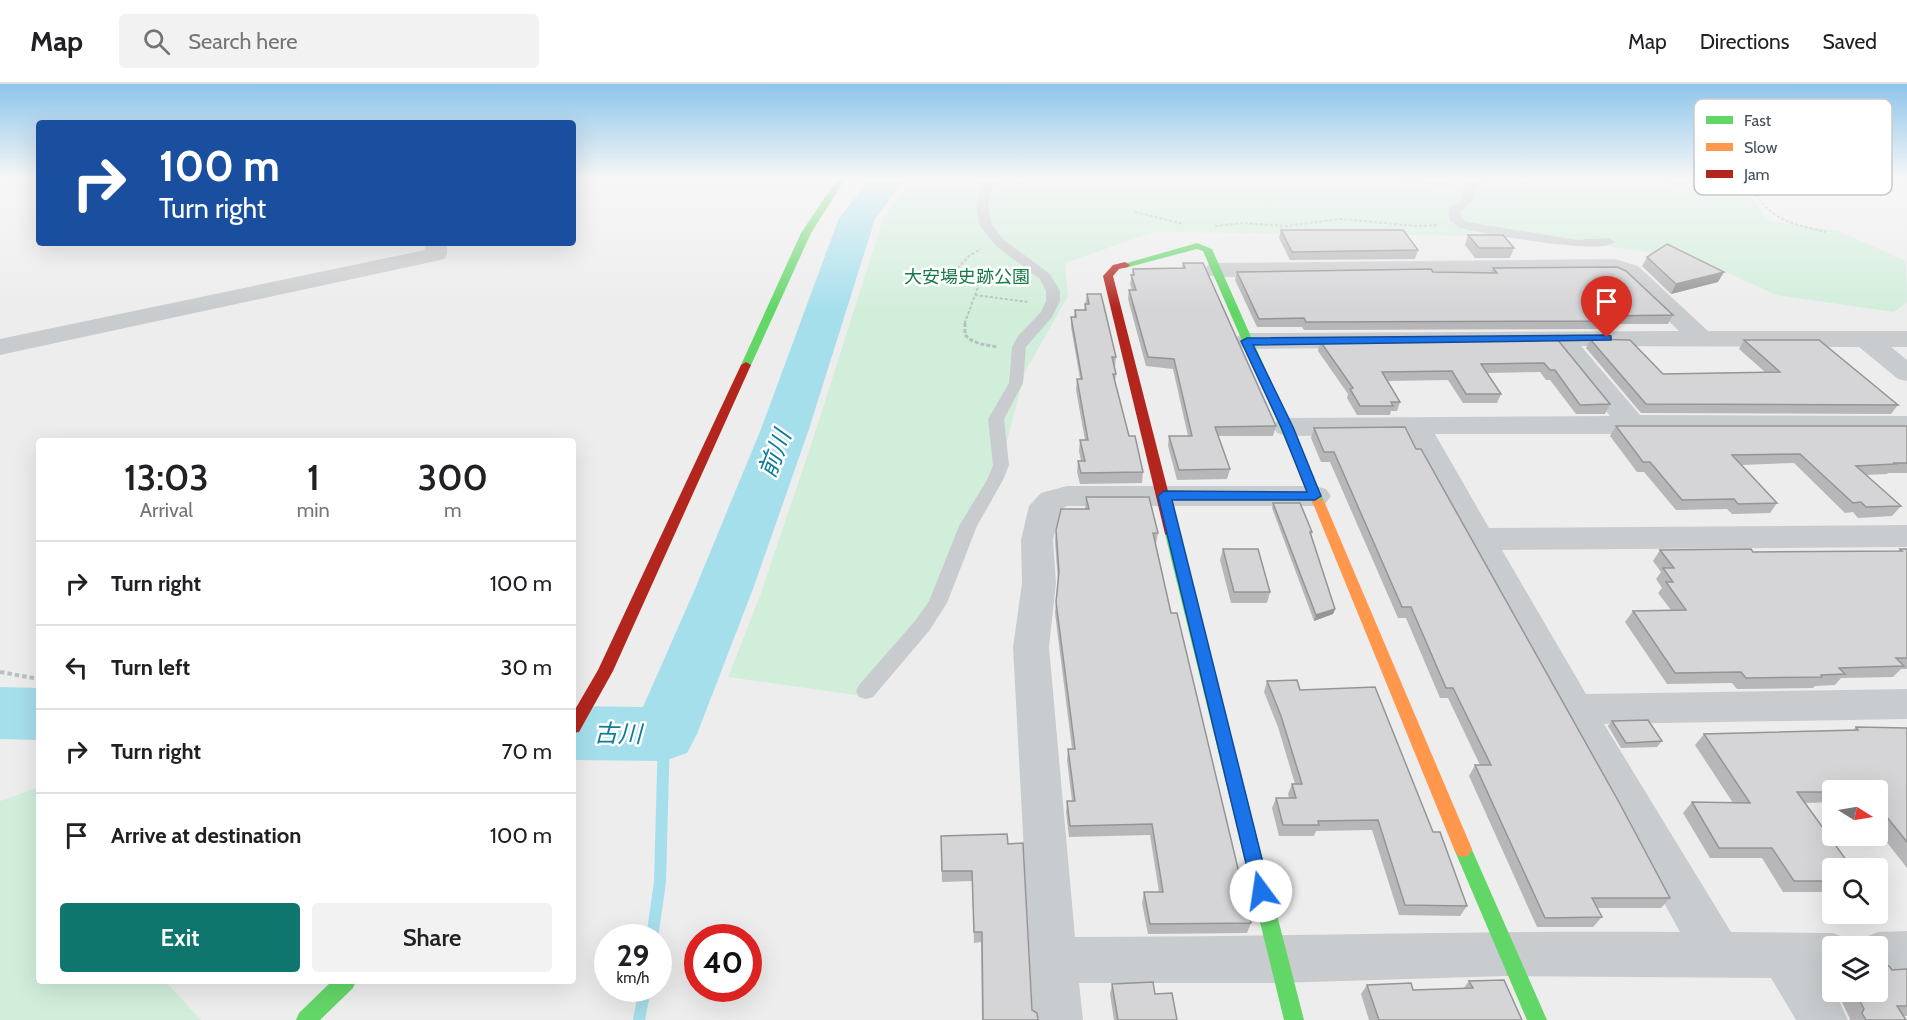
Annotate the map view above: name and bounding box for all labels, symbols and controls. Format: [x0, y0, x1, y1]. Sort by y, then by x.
search box [119, 14, 539, 68]
text: Map [30, 24, 83, 58]
icon: search [140, 25, 173, 58]
text: Search here [188, 28, 297, 55]
text: Map [1628, 29, 1667, 54]
text: Directions [1700, 29, 1789, 54]
text: Saved [1822, 29, 1877, 54]
legend [1694, 99, 1892, 195]
text: Fast [1744, 111, 1772, 130]
text: Slow [1744, 138, 1778, 157]
text: 100 m [159, 140, 280, 192]
icon: right [60, 144, 138, 222]
text: Jam [1743, 165, 1770, 184]
text: Turn right [159, 192, 266, 225]
park label: 大安場史跡公園 [904, 266, 1030, 288]
pin [1581, 276, 1632, 338]
icon: arrive [1590, 285, 1623, 318]
water label: 前川 [752, 423, 798, 481]
text: 13:03 [124, 455, 209, 499]
text: 1 [307, 455, 320, 499]
text: 300 [418, 455, 488, 499]
text: Arrival [140, 498, 193, 522]
text: min [297, 498, 330, 522]
text: m [444, 498, 462, 522]
icon: right [60, 567, 93, 600]
text: Turn right [111, 570, 201, 597]
text: 100 m [490, 570, 552, 597]
icon: left [60, 651, 93, 684]
text: Turn left [111, 654, 190, 681]
text: 30 m [500, 654, 552, 681]
water label: 古川 [594, 719, 645, 748]
icon: right [60, 735, 93, 768]
text: Turn right [111, 738, 201, 765]
text: 70 m [502, 738, 552, 765]
north arrow [1822, 780, 1888, 846]
map controls [1822, 780, 1888, 1002]
icon: arrive [60, 819, 93, 852]
text: Arrive at destination [111, 822, 301, 849]
text: 100 m [490, 822, 552, 849]
button: search [1822, 858, 1888, 924]
position arrow [1229, 859, 1293, 923]
button: Exit [60, 903, 300, 972]
button: Share [312, 903, 552, 972]
speed limit sign: 40 [684, 924, 762, 1002]
button: layers [1822, 936, 1888, 1002]
text: 29 [617, 937, 649, 974]
text: km/h [617, 969, 649, 987]

